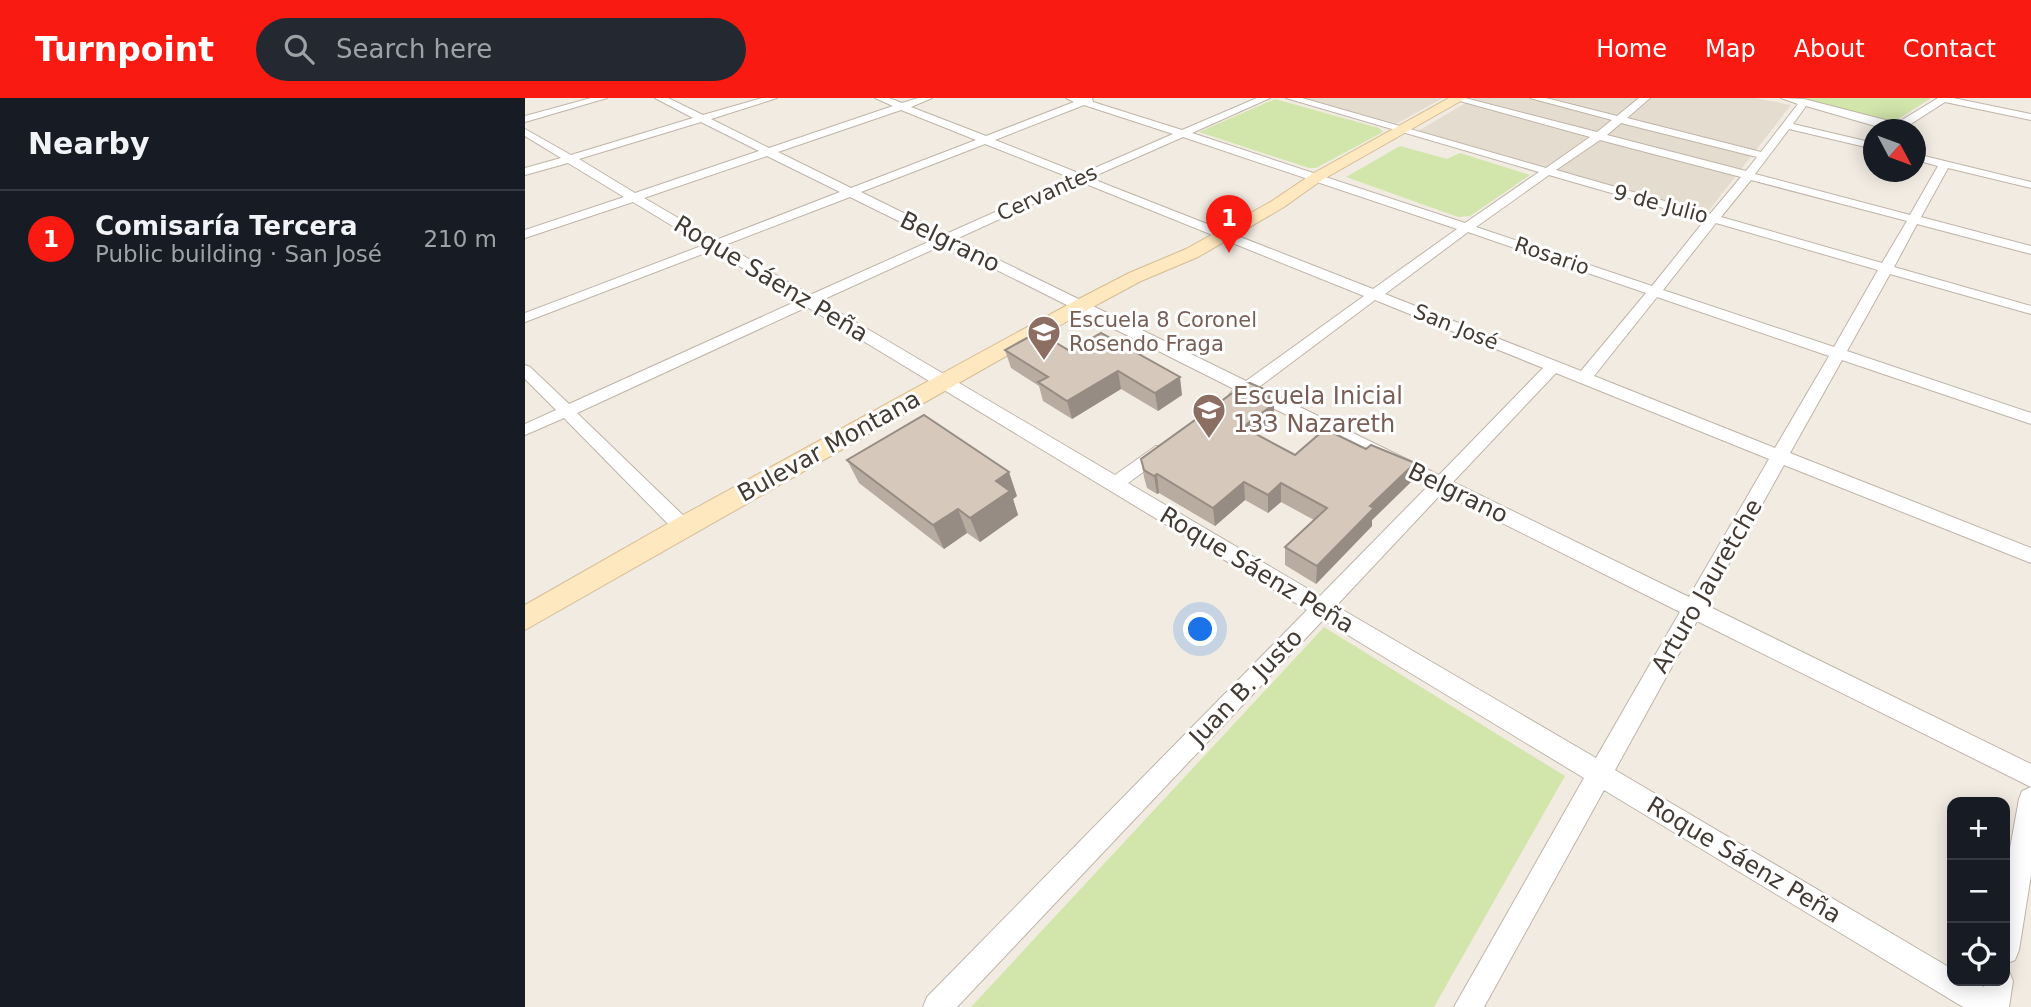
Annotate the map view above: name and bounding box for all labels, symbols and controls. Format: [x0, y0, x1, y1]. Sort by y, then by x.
search box [256, 18, 746, 81]
text: Turnpoint [35, 30, 214, 69]
icon: search [280, 30, 318, 68]
text: Search here [336, 34, 492, 64]
text: Home [1596, 35, 1667, 63]
text: Map [1705, 35, 1756, 63]
text: About [1794, 35, 1865, 63]
text: Contact [1903, 35, 1996, 63]
north arrow [1863, 119, 1926, 182]
text: Nearby [28, 126, 150, 161]
street label: Cervantes [993, 160, 1101, 226]
street label: 9 de Julio [1611, 180, 1711, 228]
pin: 1 [1206, 195, 1252, 253]
street label: Belgrano [896, 206, 1004, 278]
street label: Roque Sáenz Peña [669, 210, 873, 348]
text: Comisaría Tercera [95, 211, 357, 241]
text: 1 [43, 226, 59, 252]
text: 210 m [423, 226, 497, 252]
street label: Rosario [1511, 232, 1593, 280]
text: Public building · San José [95, 241, 382, 267]
street label: San José [1410, 299, 1502, 355]
place label: Escuela 8 Coronel Rosendo Fraga [1069, 308, 1257, 356]
school or university icon: Escuela 8 Coronel Rosendo Fraga [1025, 313, 1063, 362]
place label: Escuela Inicial 133 Nazareth [1233, 382, 1403, 438]
street label: Bulevar Montana [733, 384, 925, 508]
school or university icon: Escuela Inicial 133 Nazareth [1190, 391, 1228, 440]
street label: Belgrano [1404, 457, 1512, 529]
street label: Arturo Jauretche [1646, 494, 1768, 678]
street label: Roque Sáenz Peña [1155, 501, 1359, 639]
your location [1183, 612, 1217, 646]
street label: Juan B. Justo [1182, 623, 1308, 752]
street label: Roque Sáenz Peña [1642, 791, 1846, 929]
map controls [1947, 797, 2010, 986]
button: + [1947, 797, 2010, 860]
button: − [1947, 860, 2010, 923]
button: locate [1947, 923, 2010, 986]

